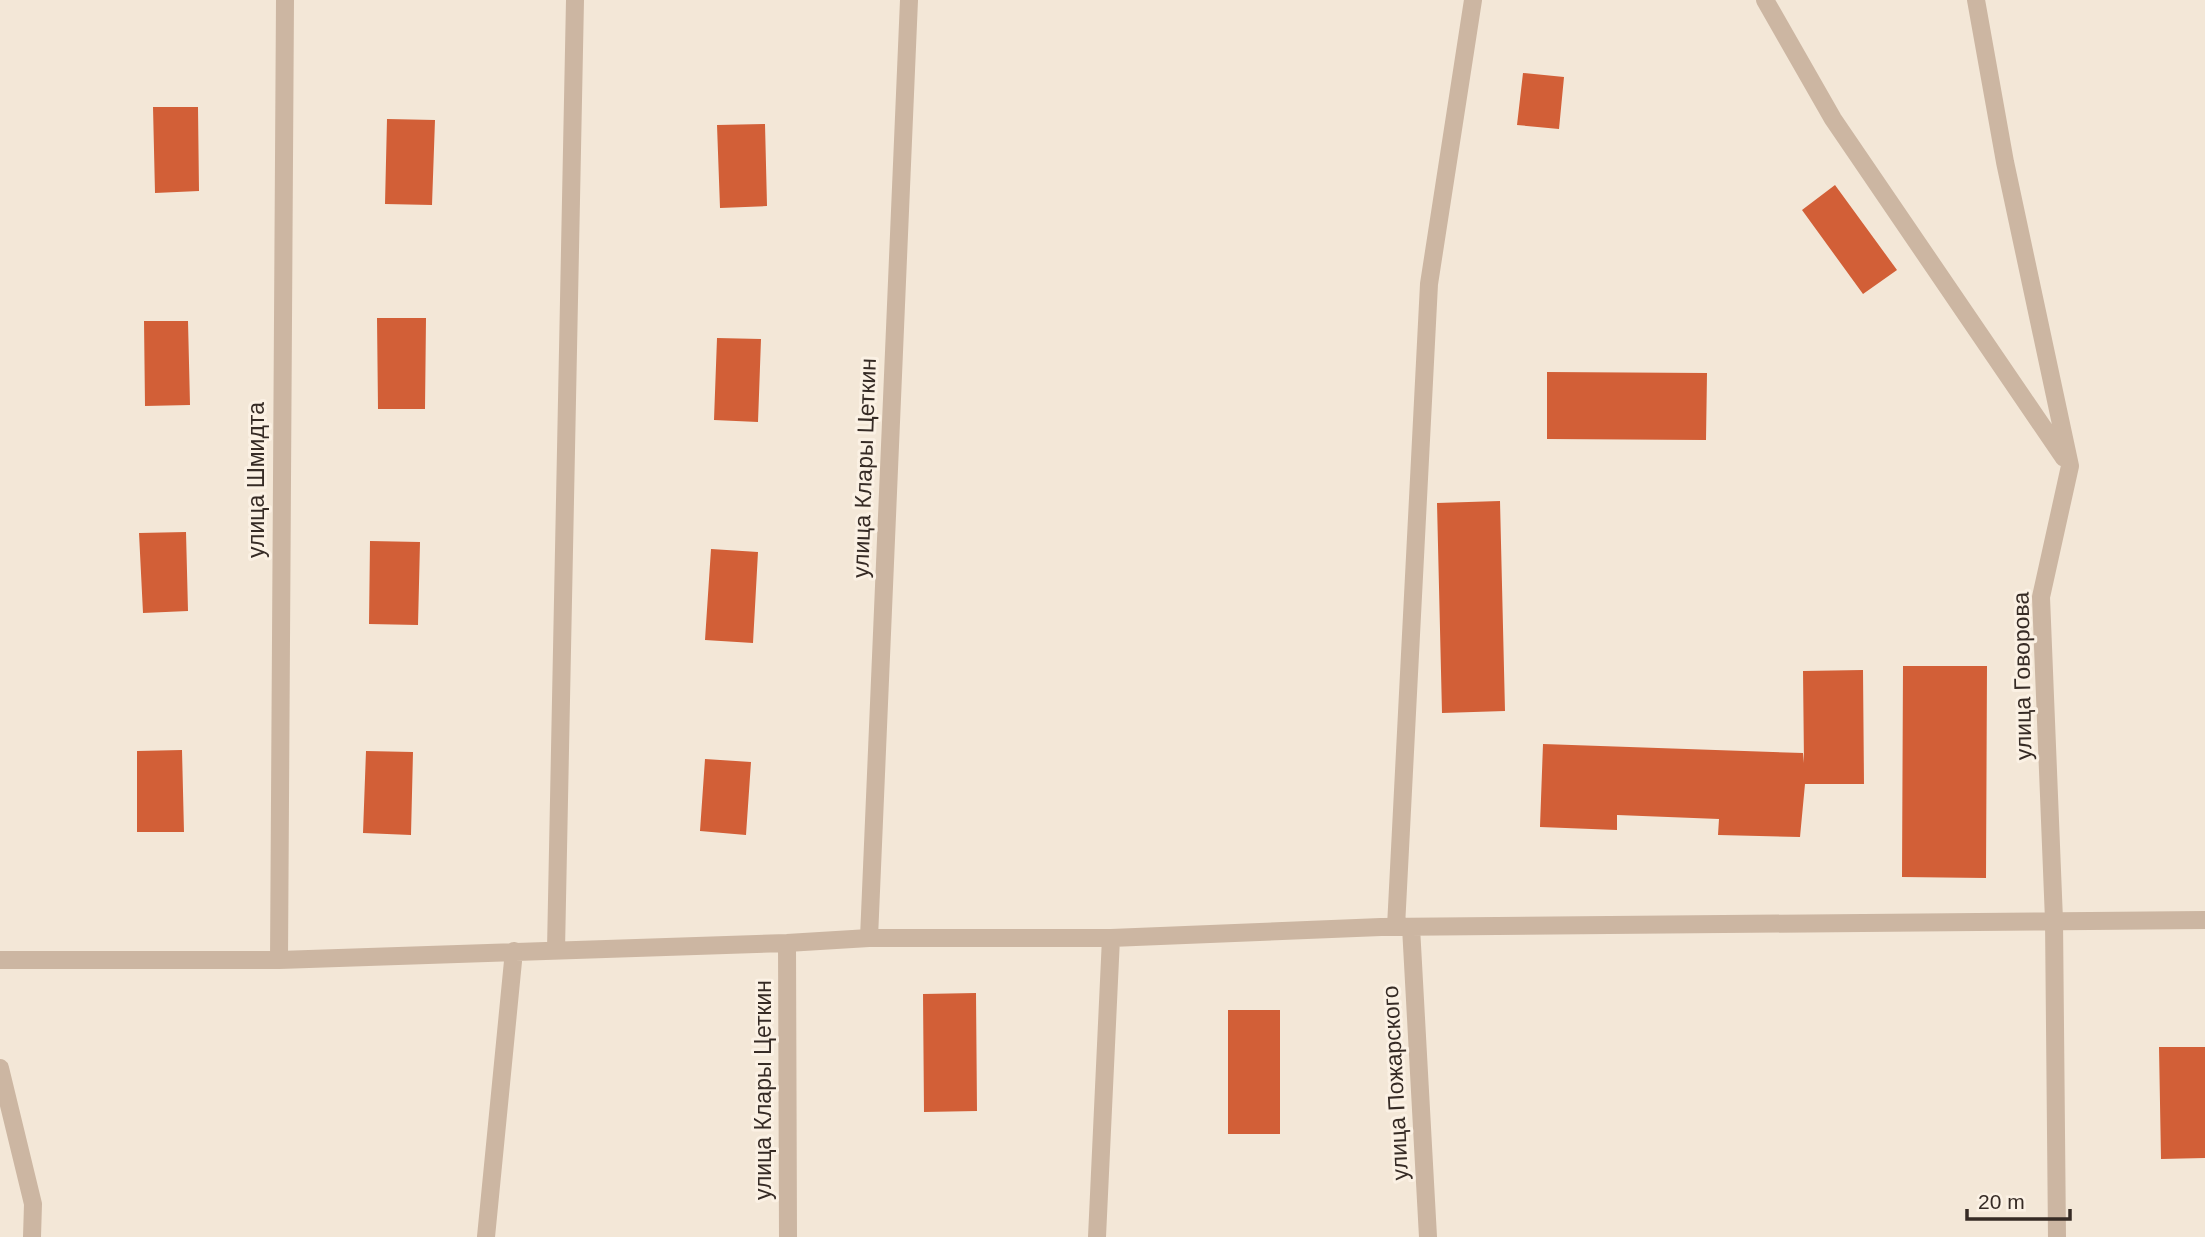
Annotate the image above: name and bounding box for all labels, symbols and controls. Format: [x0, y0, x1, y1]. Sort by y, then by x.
street label: улица Клары Цеткин [847, 358, 881, 578]
street label: улица Шмидта [243, 402, 269, 558]
street label: улица Говорова [2008, 591, 2036, 760]
street label: улица Клары Цеткин [750, 980, 776, 1200]
street label: улица Пожарского [1377, 985, 1413, 1181]
scale bar [1967, 1178, 2070, 1222]
text: 20 m [1978, 1190, 2025, 1213]

